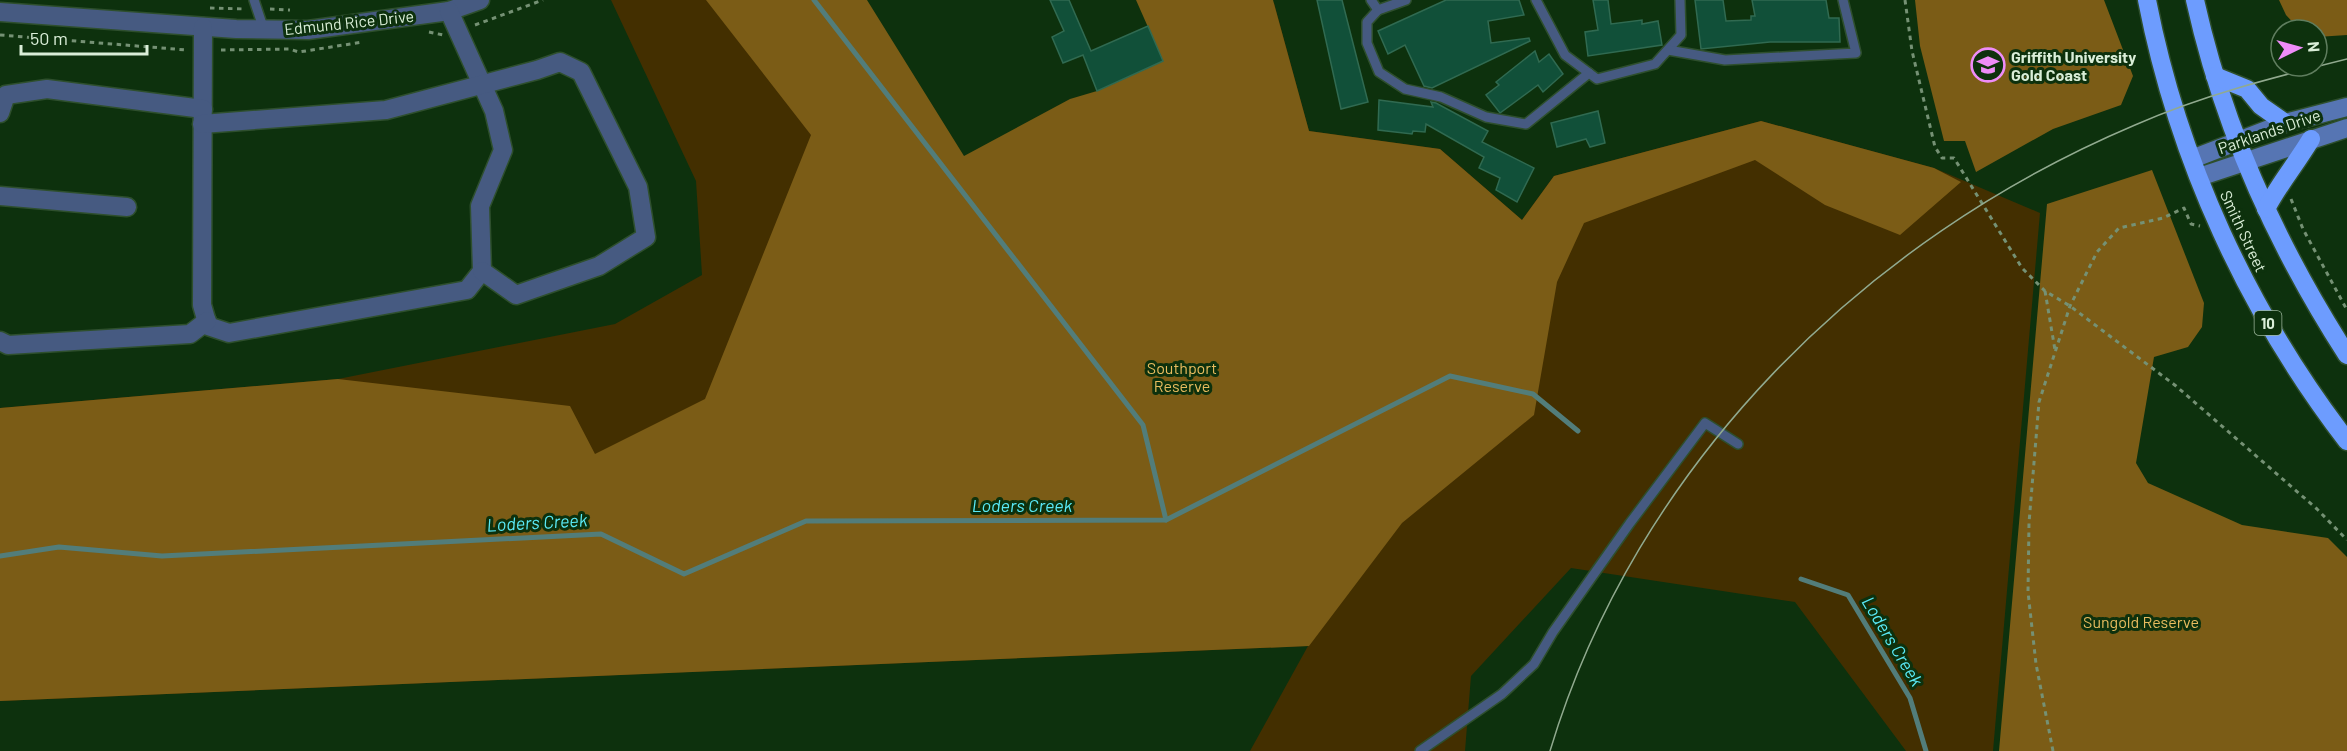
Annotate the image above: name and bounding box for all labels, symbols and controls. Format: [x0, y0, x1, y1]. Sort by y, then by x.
street label: Edmund Rice Drive [283, 6, 415, 38]
scale bar [21, 18, 147, 56]
north arrow [2269, 18, 2329, 78]
text: 50 m [30, 27, 68, 49]
text: N [2305, 41, 2324, 53]
school or university icon: Griffith University Gold Coast [1970, 47, 2006, 83]
place label: Griffith University Gold Coast [2011, 47, 2136, 84]
street label: Parklands Drive [2215, 105, 2323, 157]
street label: Smith Street [2217, 187, 2271, 275]
road number: 10 [2254, 311, 2282, 335]
park label: Southport Reserve [1147, 358, 1217, 395]
water label: Loders Creek [972, 494, 1073, 516]
water label: Loders Creek [486, 508, 588, 536]
water label: Loders Creek [1858, 592, 1928, 690]
park label: Sungold Reserve [2083, 612, 2199, 631]

